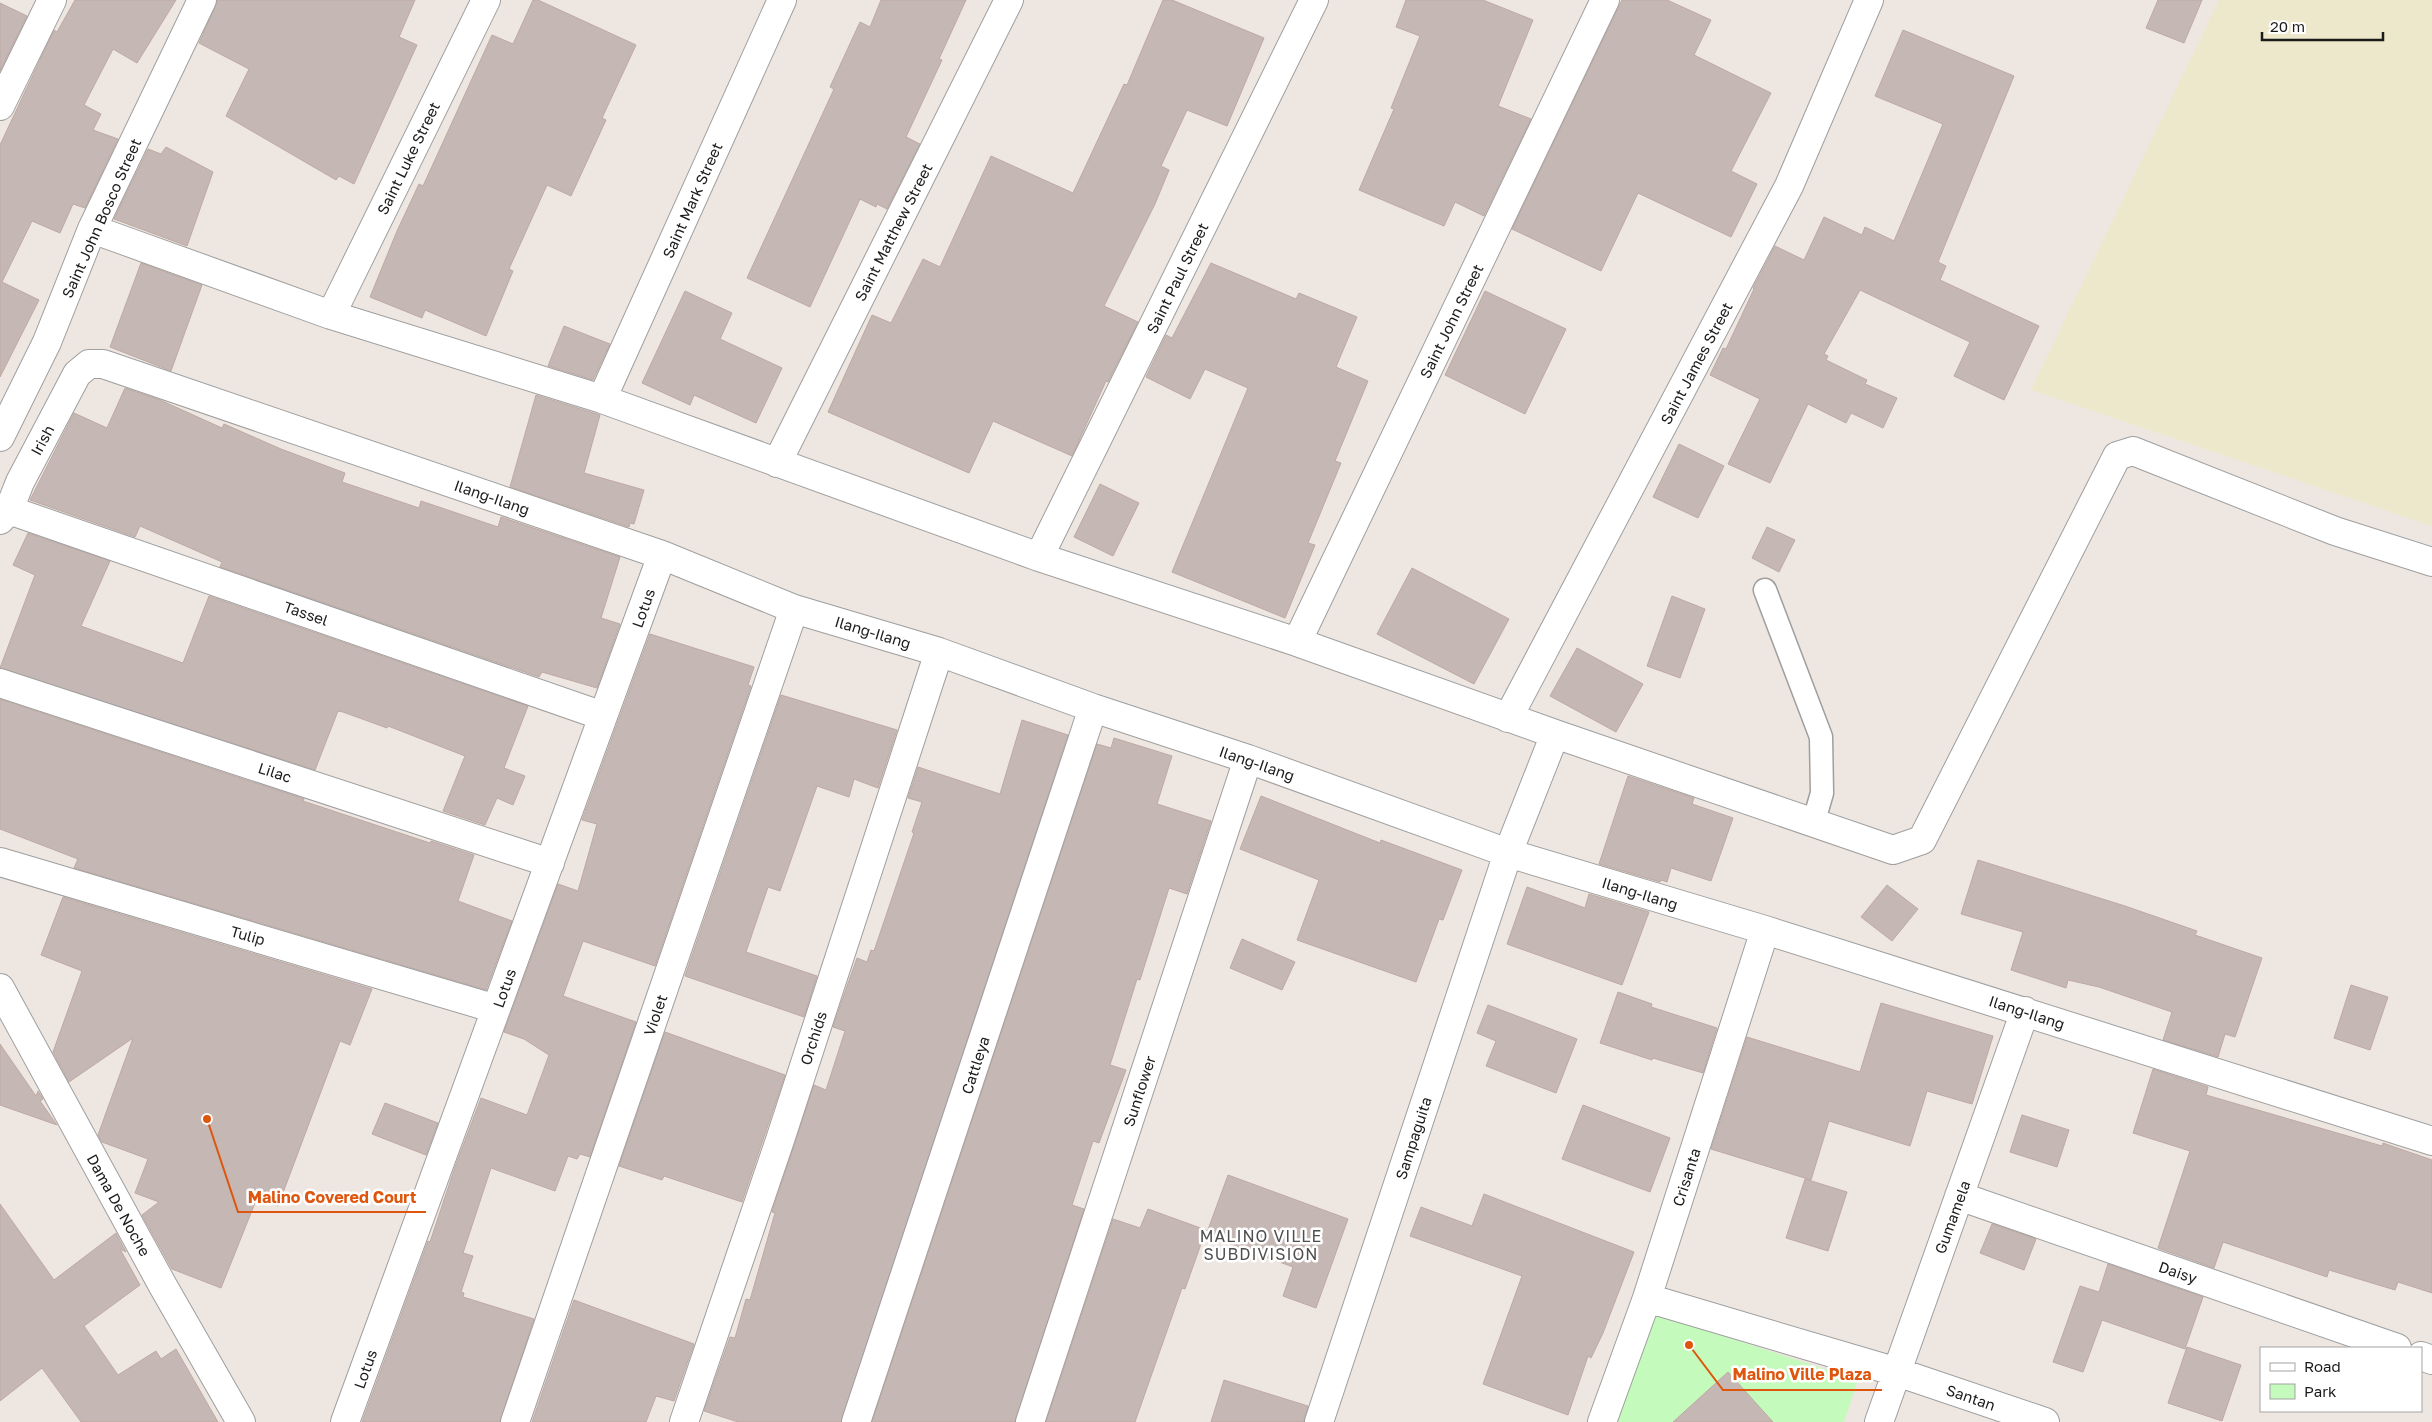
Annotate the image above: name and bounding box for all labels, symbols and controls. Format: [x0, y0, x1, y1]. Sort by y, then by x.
scale bar [2262, 10, 2383, 42]
text: 20 m [2270, 17, 2305, 35]
street label: Saint Luke Street [373, 99, 443, 217]
street label: Saint John Bosco Street [58, 135, 144, 301]
street label: Saint Mark Street [658, 139, 726, 261]
street label: Saint Matthew Street [850, 160, 936, 304]
street label: Saint Paul Street [1142, 220, 1212, 336]
street label: Saint John Street [1416, 261, 1486, 381]
street label: Saint James Street [1656, 299, 1736, 427]
street label: Irish [27, 422, 57, 458]
street label: Ilang-Ilang [452, 476, 532, 518]
street label: Lotus [628, 586, 658, 630]
street label: Tassel [281, 597, 331, 629]
street label: Ilang-Ilang [833, 612, 913, 652]
street label: Ilang-Ilang [1217, 742, 1297, 784]
street label: Lilac [256, 758, 294, 786]
street label: Ilang-Ilang [1600, 873, 1680, 913]
street label: Tulip [229, 922, 267, 948]
street label: Lotus [489, 966, 519, 1010]
street label: Ilang-Ilang [1987, 991, 2067, 1033]
street label: Violet [640, 992, 670, 1038]
street label: Orchids [796, 1009, 830, 1067]
street label: Cattleya [957, 1034, 993, 1096]
street label: Sunflower [1119, 1053, 1159, 1129]
street label: Sampaguita [1391, 1094, 1435, 1182]
street label: Crisanta [1668, 1146, 1704, 1208]
street label: Dama De Noche [84, 1151, 155, 1259]
street label: Gumamela [1930, 1178, 1974, 1256]
callout: Malino Covered Court [238, 1181, 426, 1212]
text: Malino Covered Court [248, 1187, 416, 1207]
district label: MALINO VILLE SUBDIVISION [1200, 1226, 1322, 1264]
street label: Daisy [2156, 1257, 2200, 1287]
street label: Lotus [350, 1347, 380, 1391]
legend [2260, 1347, 2422, 1412]
text: Road [2304, 1357, 2341, 1375]
callout: Malino Ville Plaza [1723, 1359, 1882, 1390]
text: Malino Ville Plaza [1732, 1364, 1872, 1384]
street label: Santan [1944, 1380, 1998, 1414]
text: Park [2304, 1382, 2337, 1400]

